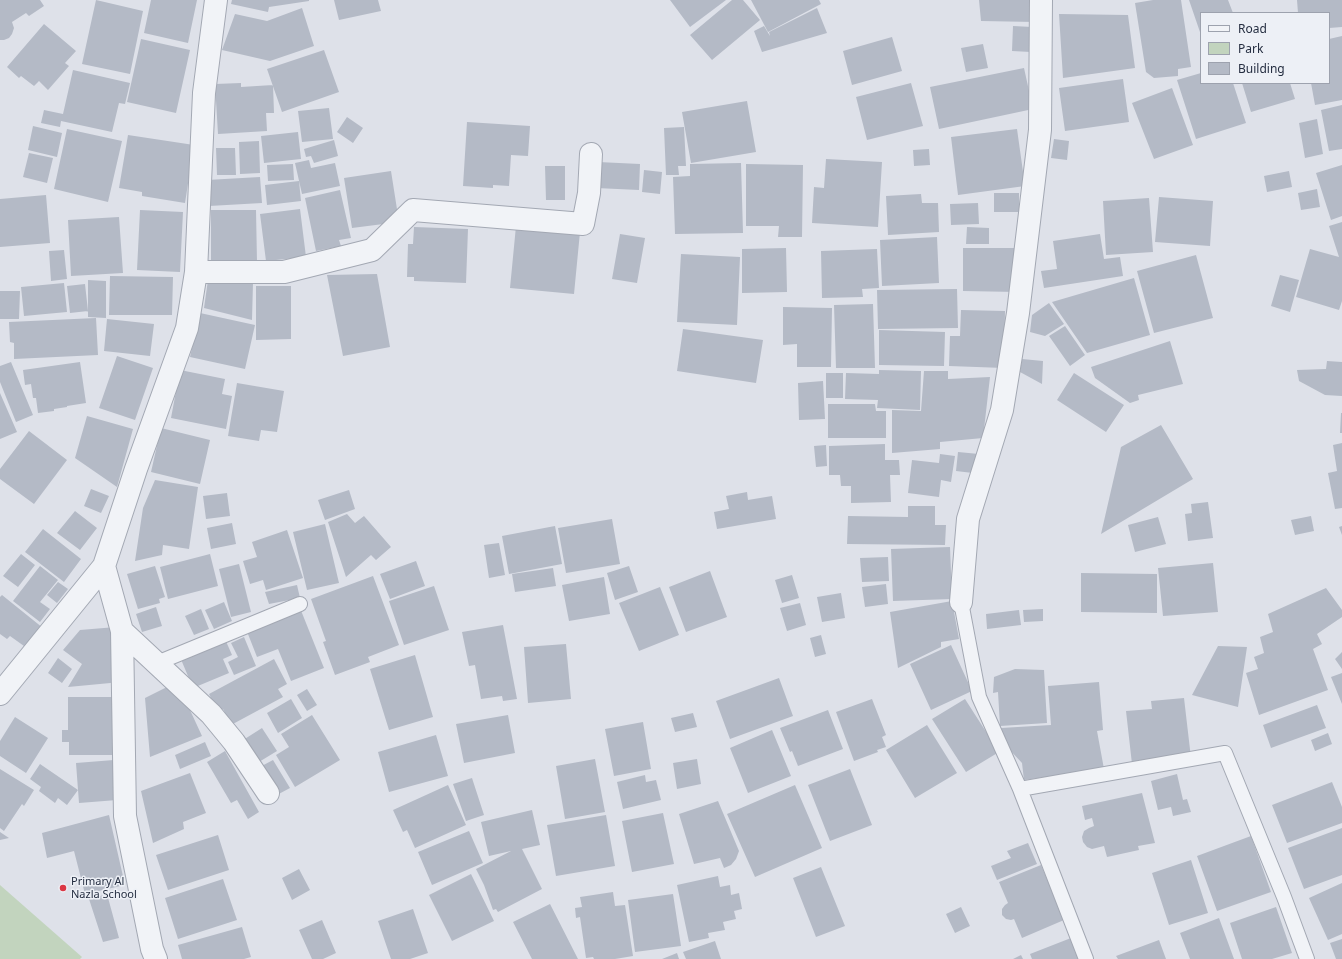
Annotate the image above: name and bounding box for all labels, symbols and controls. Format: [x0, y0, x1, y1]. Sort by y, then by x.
legend [1200, 12, 1330, 84]
text: Road [1238, 20, 1267, 37]
text: Park [1238, 40, 1263, 57]
text: Building [1238, 60, 1285, 77]
place label: Primary Al Nazla School [71, 875, 137, 901]
marker: Primary Al Nazla School [58, 883, 68, 893]

